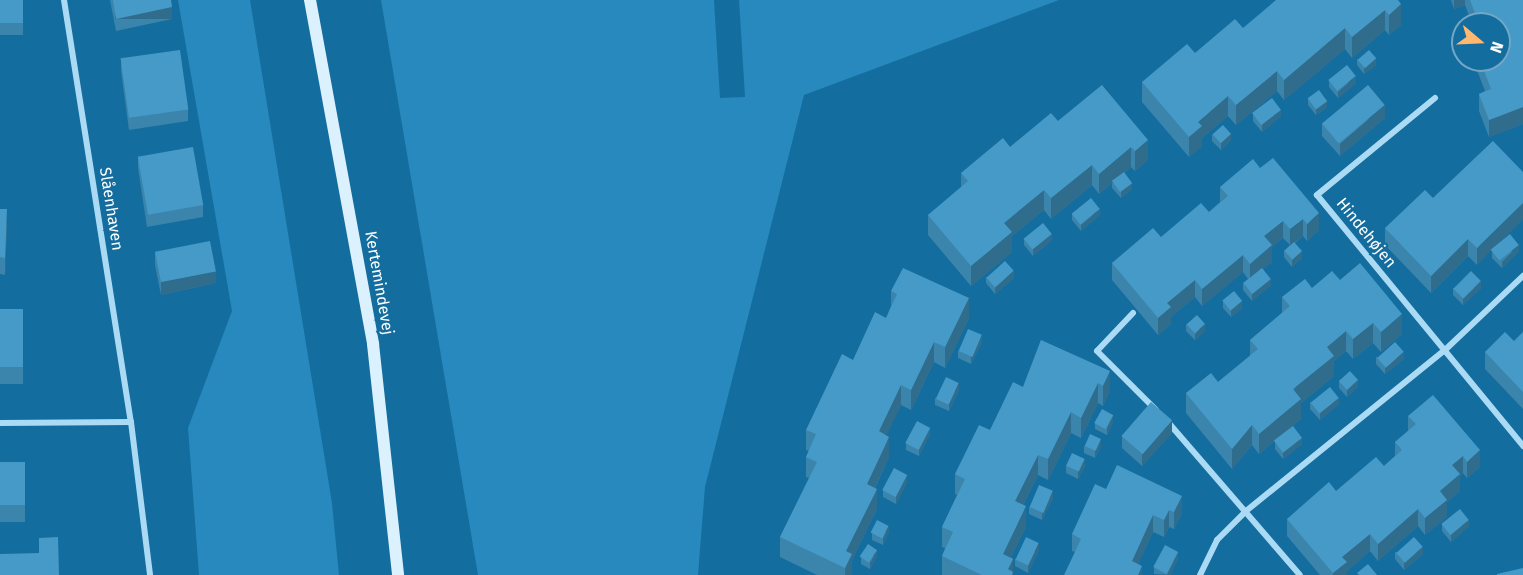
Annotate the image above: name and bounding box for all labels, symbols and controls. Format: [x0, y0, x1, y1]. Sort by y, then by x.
north arrow [1451, 12, 1511, 72]
text: N [1486, 39, 1507, 55]
street label: Slåenhaven [95, 166, 127, 252]
street label: Hindehøjen [1332, 194, 1400, 272]
street label: Kertemindevej [360, 230, 398, 336]

